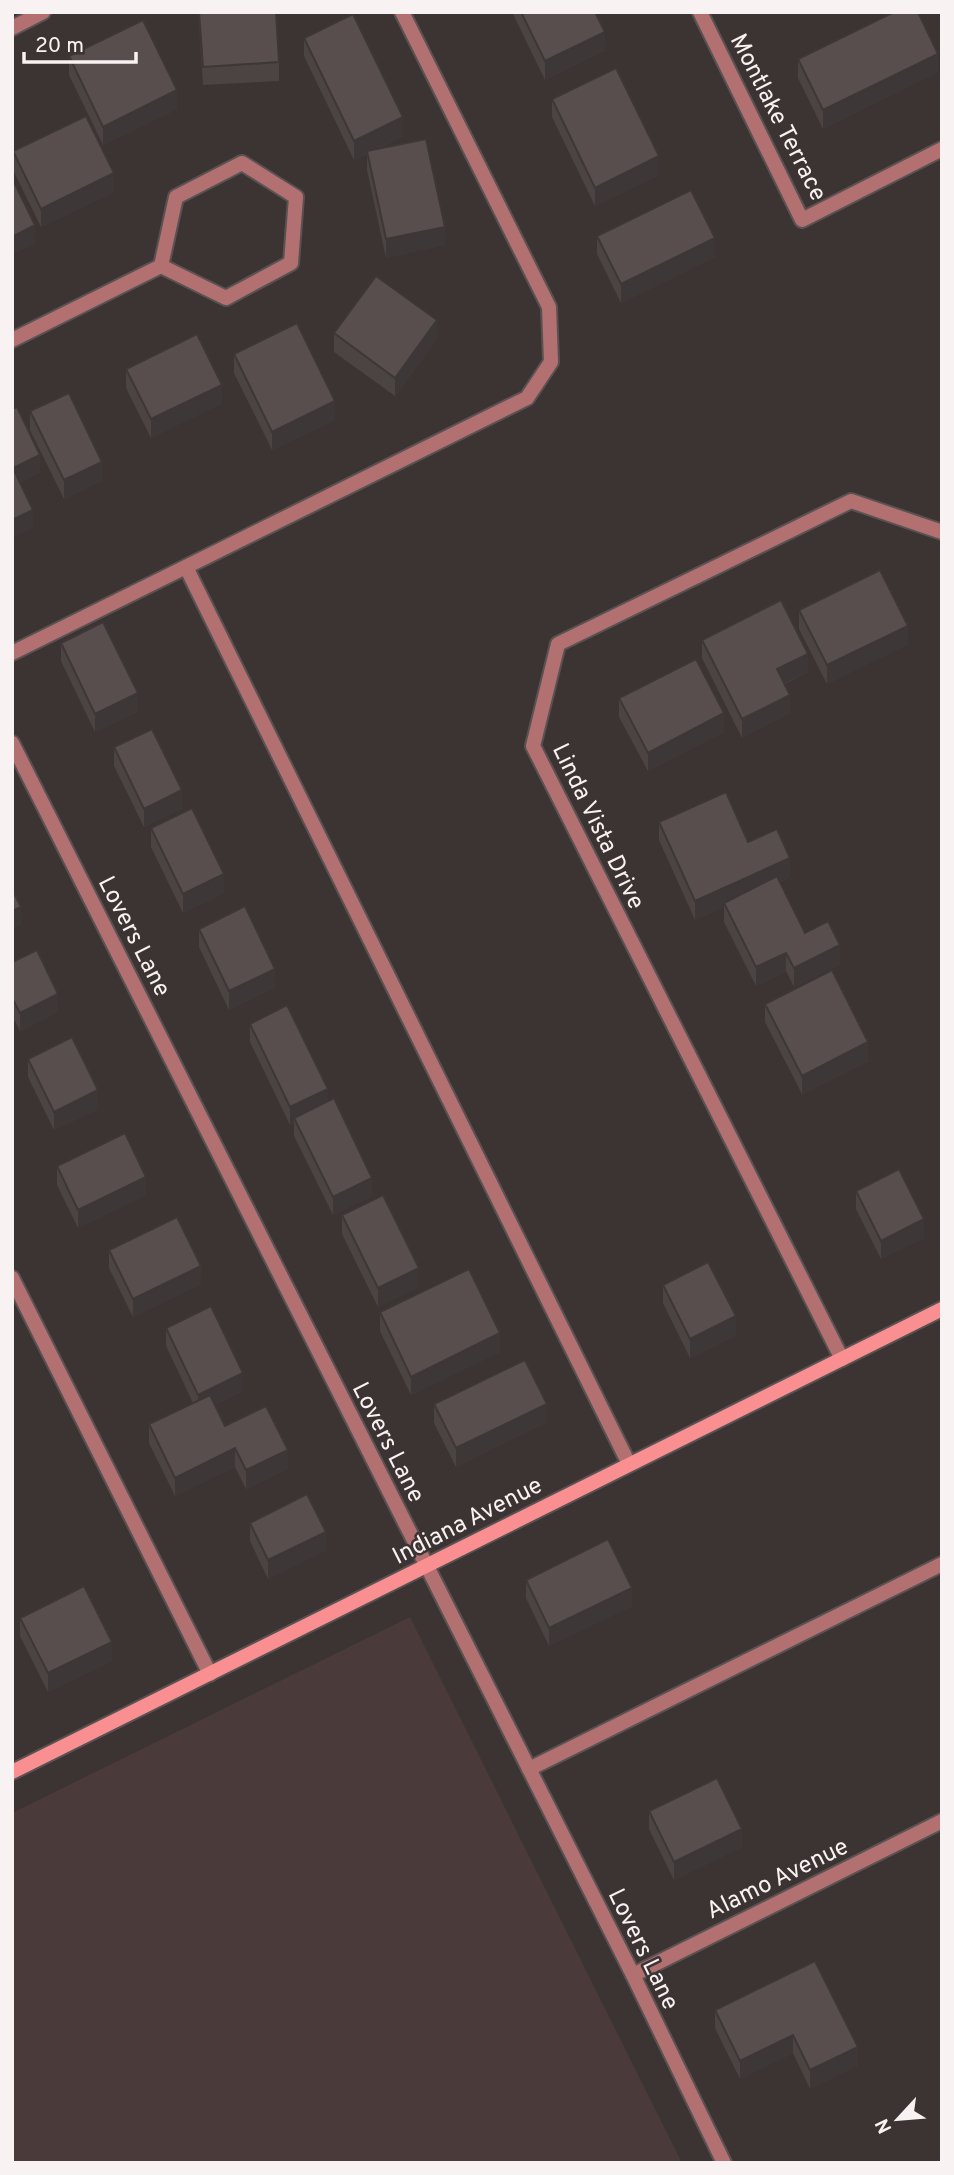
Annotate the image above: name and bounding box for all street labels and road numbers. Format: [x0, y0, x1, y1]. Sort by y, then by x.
street label: Montlake Terrace [722, 29, 832, 207]
street label: Linda Vista Drive [544, 739, 650, 915]
street label: Lovers Lane [90, 872, 176, 1002]
street label: Lovers Lane [344, 1378, 430, 1508]
street label: Indiana Avenue [388, 1471, 548, 1572]
street label: Alamo Avenue [702, 1832, 854, 1927]
street label: Lovers Lane [600, 1884, 684, 2015]

